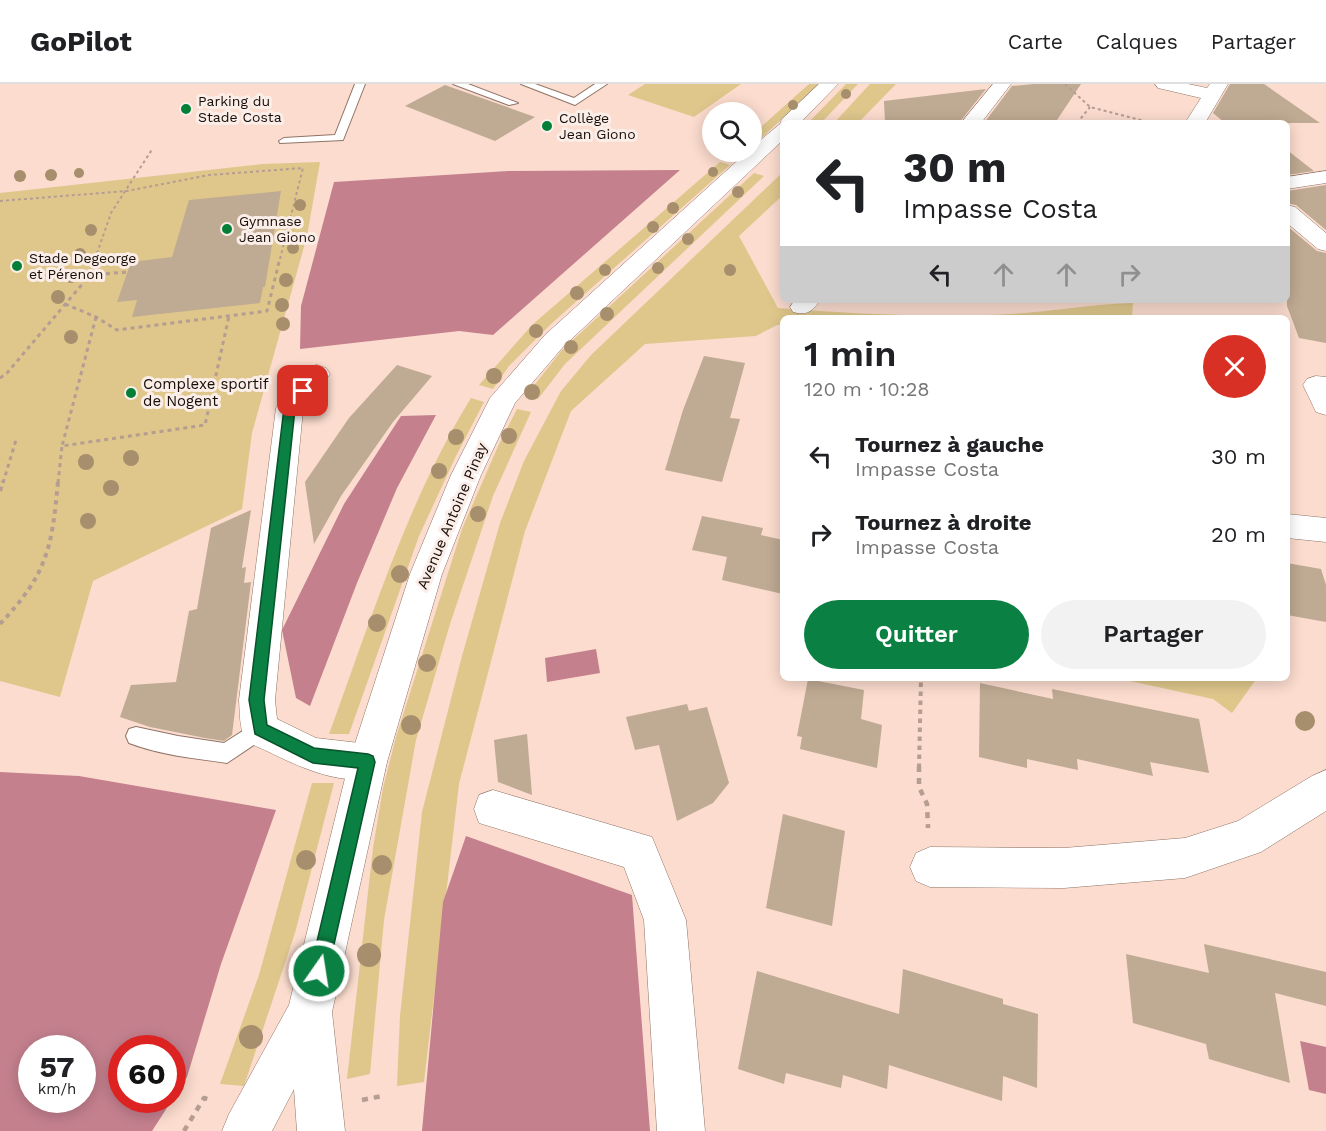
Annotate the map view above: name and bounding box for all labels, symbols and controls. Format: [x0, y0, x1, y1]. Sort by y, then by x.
text: GoPilot [30, 25, 132, 58]
text: Carte [1008, 29, 1063, 54]
text: Calques [1096, 29, 1178, 54]
text: Partager [1211, 29, 1296, 54]
place label: Parking du Stade Costa [198, 93, 282, 125]
marker: Parking du Stade Costa [179, 102, 193, 116]
map controls [702, 102, 762, 162]
button: search [702, 102, 762, 162]
place label: Collège Jean Giono [559, 110, 636, 142]
marker: Collège Jean Giono [540, 119, 554, 133]
text: 30 m [903, 143, 1007, 192]
icon: left [804, 144, 882, 222]
text: Impasse Costa [903, 193, 1098, 225]
place label: Gymnase Jean Giono [239, 213, 316, 245]
marker: Gymnase Jean Giono [220, 222, 234, 236]
place label: Stade Degeorge et Pérenon [29, 250, 136, 282]
icon: left [924, 258, 957, 291]
icon: ahead [987, 258, 1020, 291]
icon: ahead [1050, 258, 1083, 291]
icon: right [1113, 258, 1146, 291]
marker: Stade Degeorge et Pérenon [10, 259, 24, 273]
text: 1 min [804, 333, 896, 375]
button: close [1203, 335, 1266, 398]
pin [277, 365, 328, 416]
icon: arrive [286, 374, 319, 407]
place label: Complexe sportif de Nogent [143, 375, 269, 410]
text: 120 m · 10:28 [804, 377, 930, 401]
marker: Complexe sportif de Nogent [124, 386, 138, 400]
text: Tournez à gauche [855, 432, 1044, 457]
street label: Avenue Antoine Pinay [413, 440, 491, 592]
icon: left [804, 440, 837, 473]
text: 30 m [1211, 444, 1266, 469]
text: Impasse Costa [855, 457, 999, 481]
text: Tournez à droite [855, 510, 1032, 535]
icon: right [804, 518, 837, 551]
text: 20 m [1211, 522, 1266, 547]
text: Impasse Costa [855, 535, 999, 559]
button: Quitter [804, 600, 1029, 669]
button: Partager [1041, 600, 1266, 669]
position arrow [287, 939, 351, 1003]
speed limit sign: 60 [108, 1035, 186, 1113]
text: 57 [40, 1049, 74, 1084]
text: km/h [38, 1080, 76, 1098]

